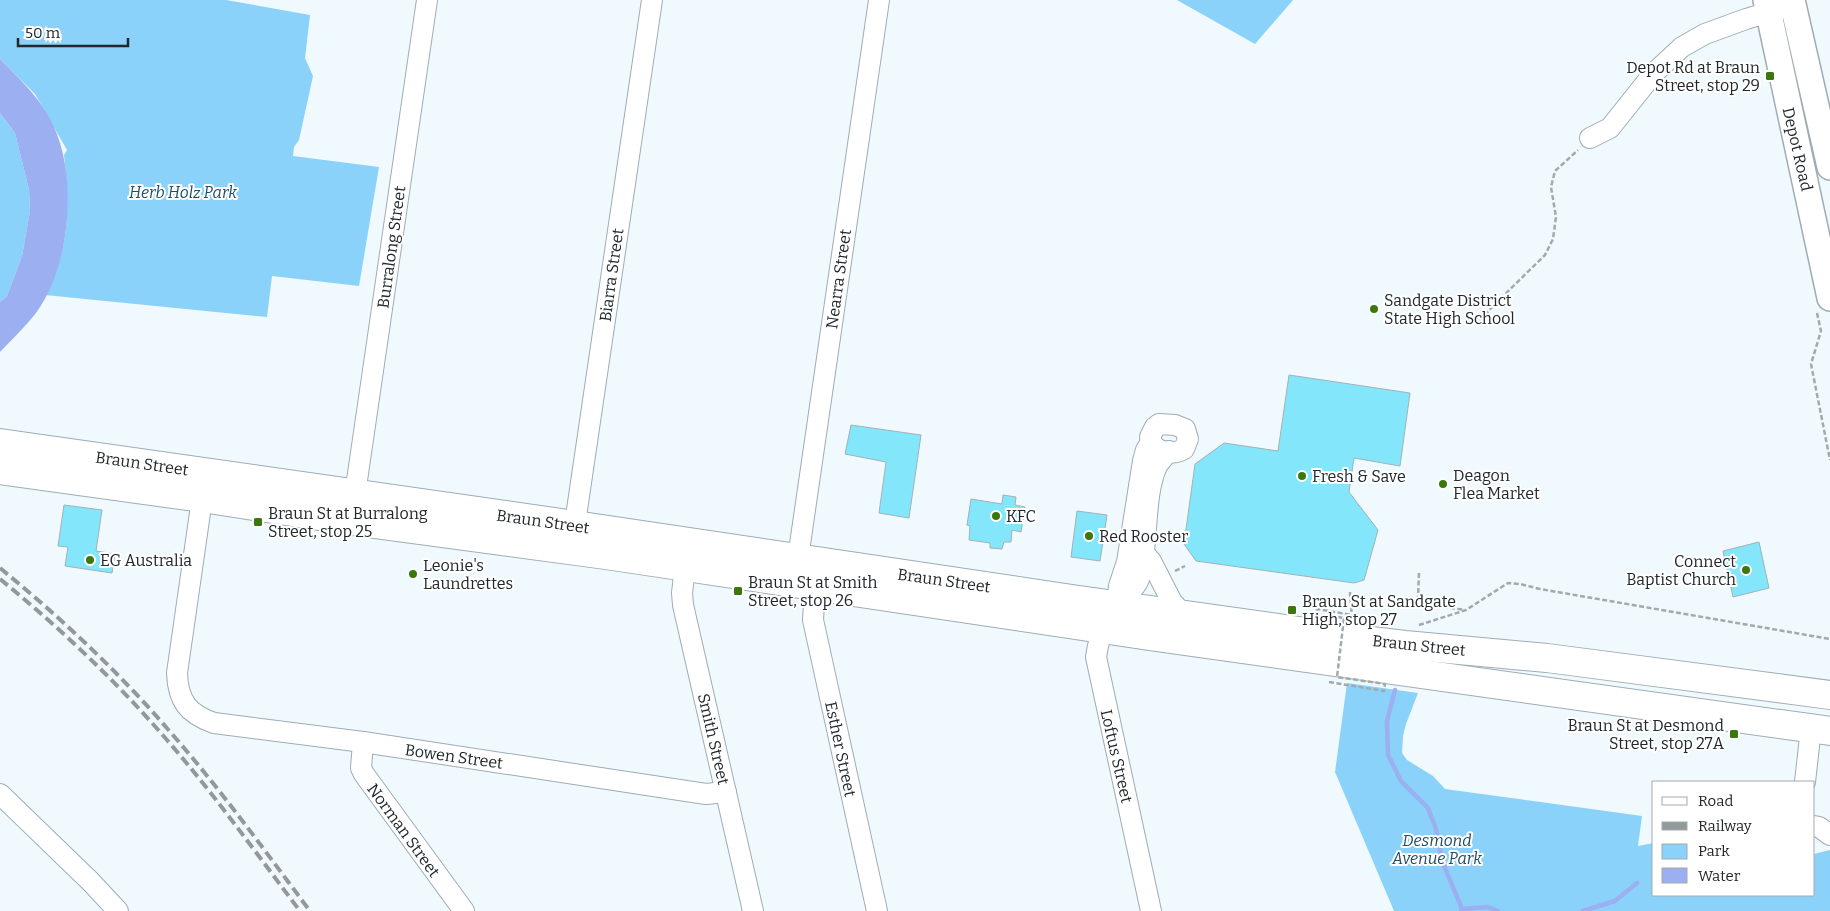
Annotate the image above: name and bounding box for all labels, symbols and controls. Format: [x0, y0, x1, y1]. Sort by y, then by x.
scale bar [18, 15, 128, 47]
text: 50 m [25, 24, 61, 42]
place label: Depot Rd at Braun Street, stop 29 [1626, 58, 1760, 95]
marker: Depot Rd at Braun Street, stop 29 [1764, 70, 1776, 82]
street label: Depot Road [1779, 105, 1816, 193]
park label: Herb Holz Park [129, 183, 237, 202]
street label: Burralong Street [374, 184, 410, 309]
street label: Biarra Street [596, 227, 627, 323]
street label: Nearra Street [822, 228, 855, 330]
place label: Sandgate District State High School [1384, 291, 1515, 328]
marker: Sandgate District State High School [1368, 303, 1380, 315]
street label: Braun Street [94, 448, 190, 479]
place label: Deagon Flea Market [1453, 466, 1540, 503]
place label: Fresh & Save [1312, 467, 1406, 486]
marker: Fresh & Save [1296, 470, 1308, 482]
marker: Deagon Flea Market [1437, 478, 1449, 490]
place label: Braun St at Burralong Street, stop 25 [268, 504, 428, 541]
street label: Braun Street [495, 506, 591, 537]
place label: KFC [1006, 507, 1036, 526]
marker: KFC [990, 510, 1002, 522]
marker: Braun St at Burralong Street, stop 25 [252, 516, 264, 528]
place label: Red Rooster [1099, 527, 1188, 546]
marker: Red Rooster [1083, 530, 1095, 542]
place label: EG Australia [100, 551, 192, 570]
place label: Connect Baptist Church [1626, 552, 1736, 589]
marker: EG Australia [84, 554, 96, 566]
place label: Leonie's Laundrettes [423, 556, 513, 593]
marker: Connect Baptist Church [1740, 564, 1752, 576]
street label: Braun Street [896, 565, 992, 596]
marker: Leonie's Laundrettes [407, 568, 419, 580]
place label: Braun St at Smith Street, stop 26 [748, 573, 877, 610]
marker: Braun St at Smith Street, stop 26 [732, 585, 744, 597]
place label: Braun St at Sandgate High, stop 27 [1302, 592, 1456, 629]
marker: Braun St at Sandgate High, stop 27 [1286, 604, 1298, 616]
street label: Braun Street [1371, 631, 1467, 660]
street label: Smith Street [694, 692, 733, 787]
street label: Esther Street [821, 700, 860, 799]
street label: Loftus Street [1097, 708, 1137, 805]
place label: Braun St at Desmond Street, stop 27A [1567, 716, 1725, 753]
marker: Braun St at Desmond Street, stop 27A [1728, 728, 1740, 740]
street label: Bowen Street [404, 740, 504, 773]
street label: Norman Street [363, 780, 444, 881]
legend [1652, 781, 1815, 896]
text: Road [1698, 792, 1733, 810]
text: Railway [1698, 817, 1752, 835]
park label: Desmond Avenue Park [1391, 831, 1482, 868]
text: Park [1698, 842, 1730, 860]
text: Water [1698, 867, 1741, 885]

